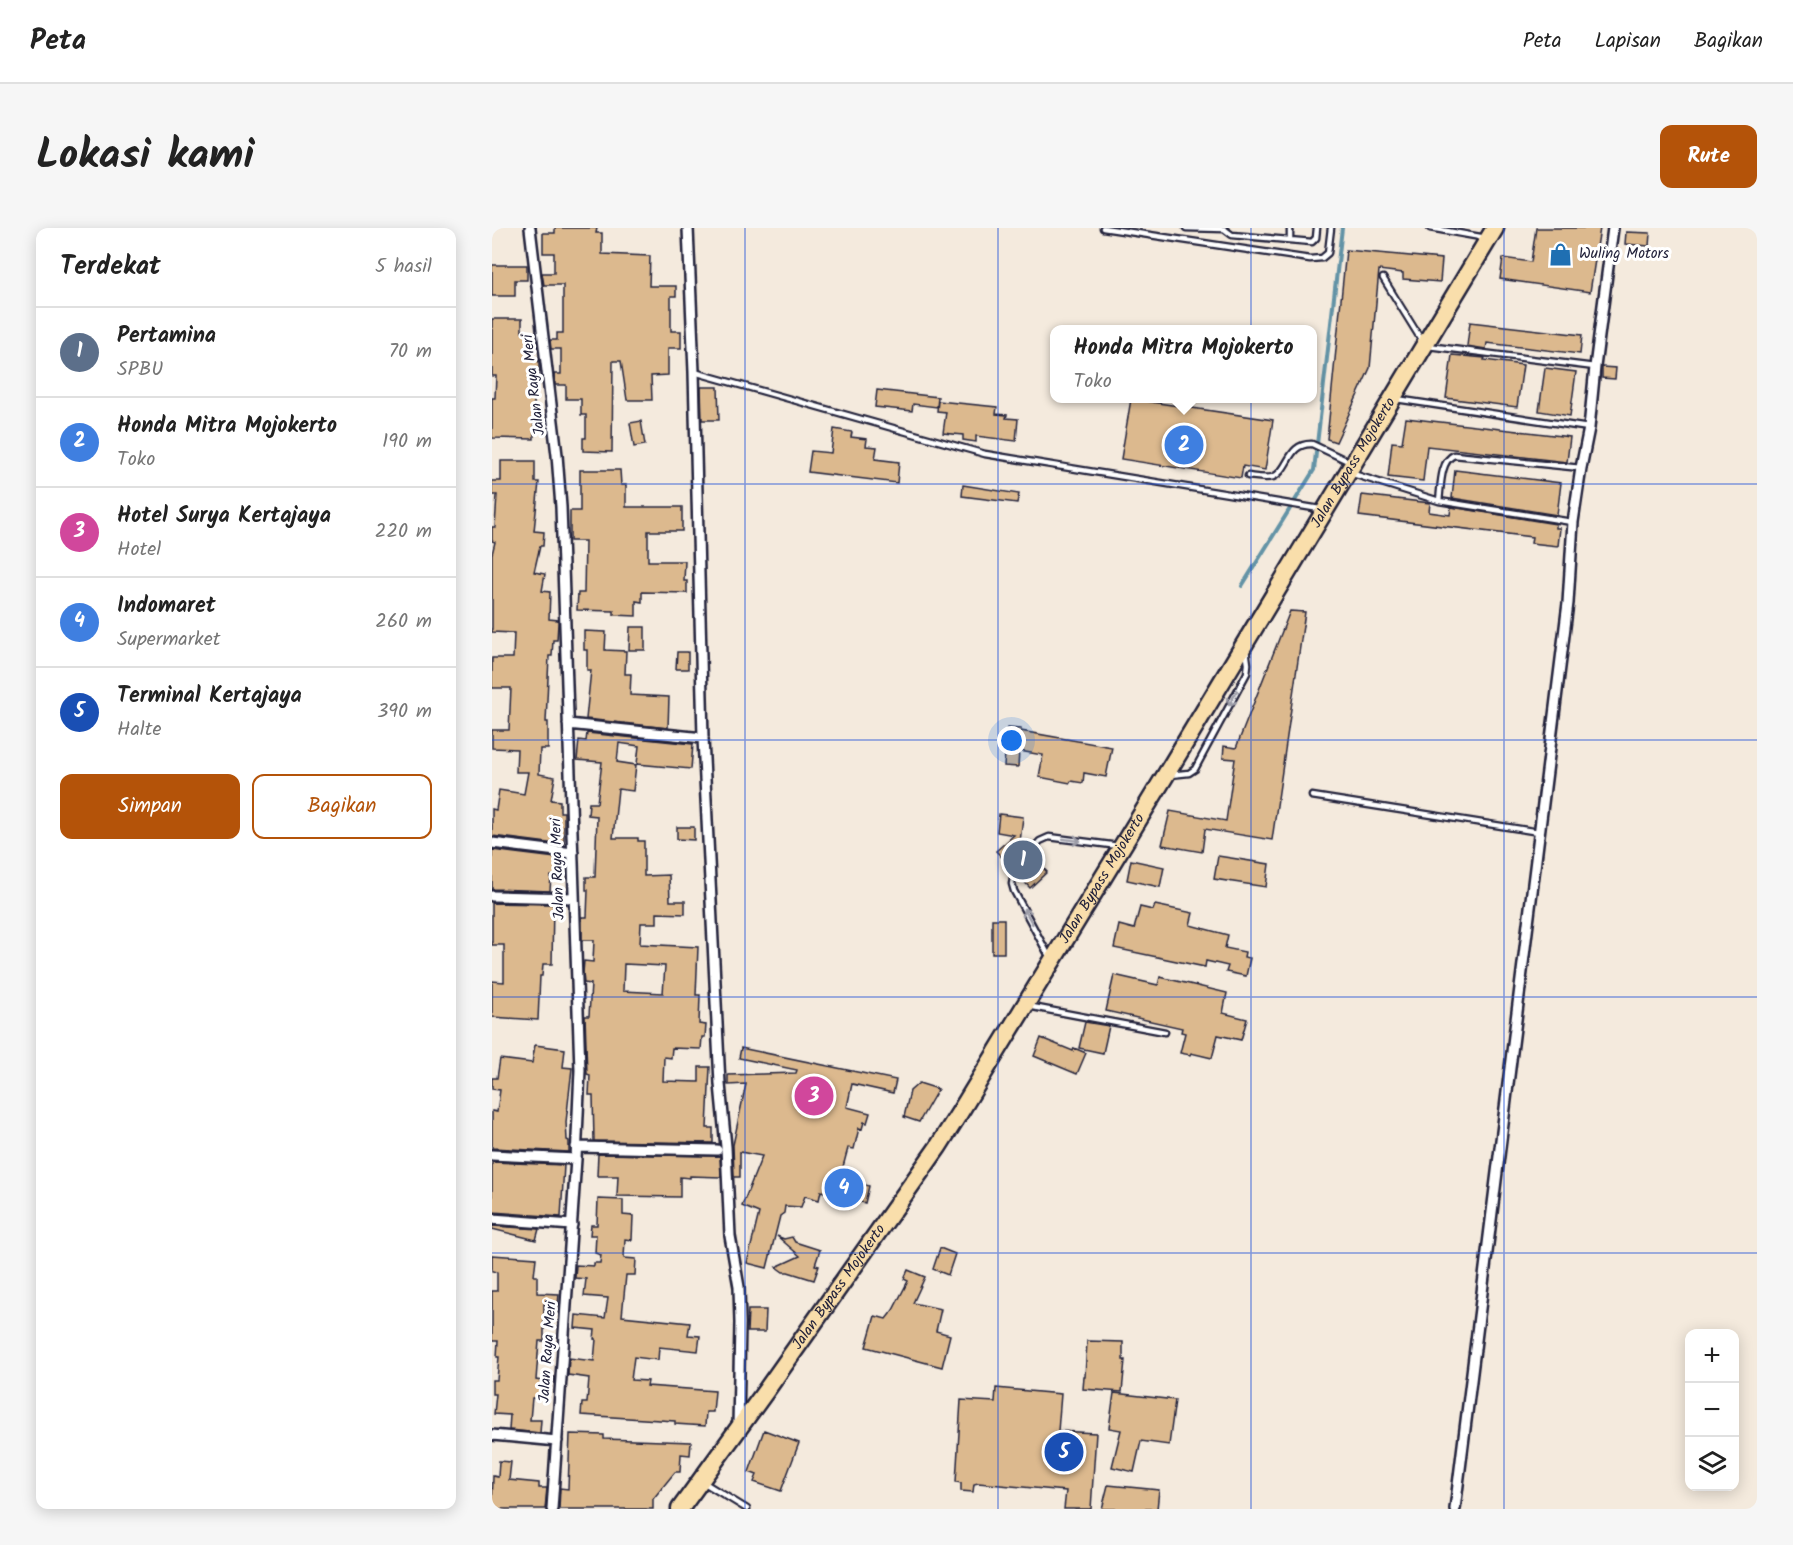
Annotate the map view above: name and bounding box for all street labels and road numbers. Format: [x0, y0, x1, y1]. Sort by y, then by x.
street label: Jalan Raya Meri [516, 332, 552, 437]
street label: Jalan Bypass Mojokerto [1305, 393, 1402, 533]
street label: Jalan Bypass Mojokerto [1053, 809, 1151, 949]
street label: Jalan Raya Meri [544, 816, 572, 920]
street label: Jalan Bypass Mojokerto [786, 1219, 892, 1355]
street label: Jalan Raya Meri [532, 1299, 564, 1404]

